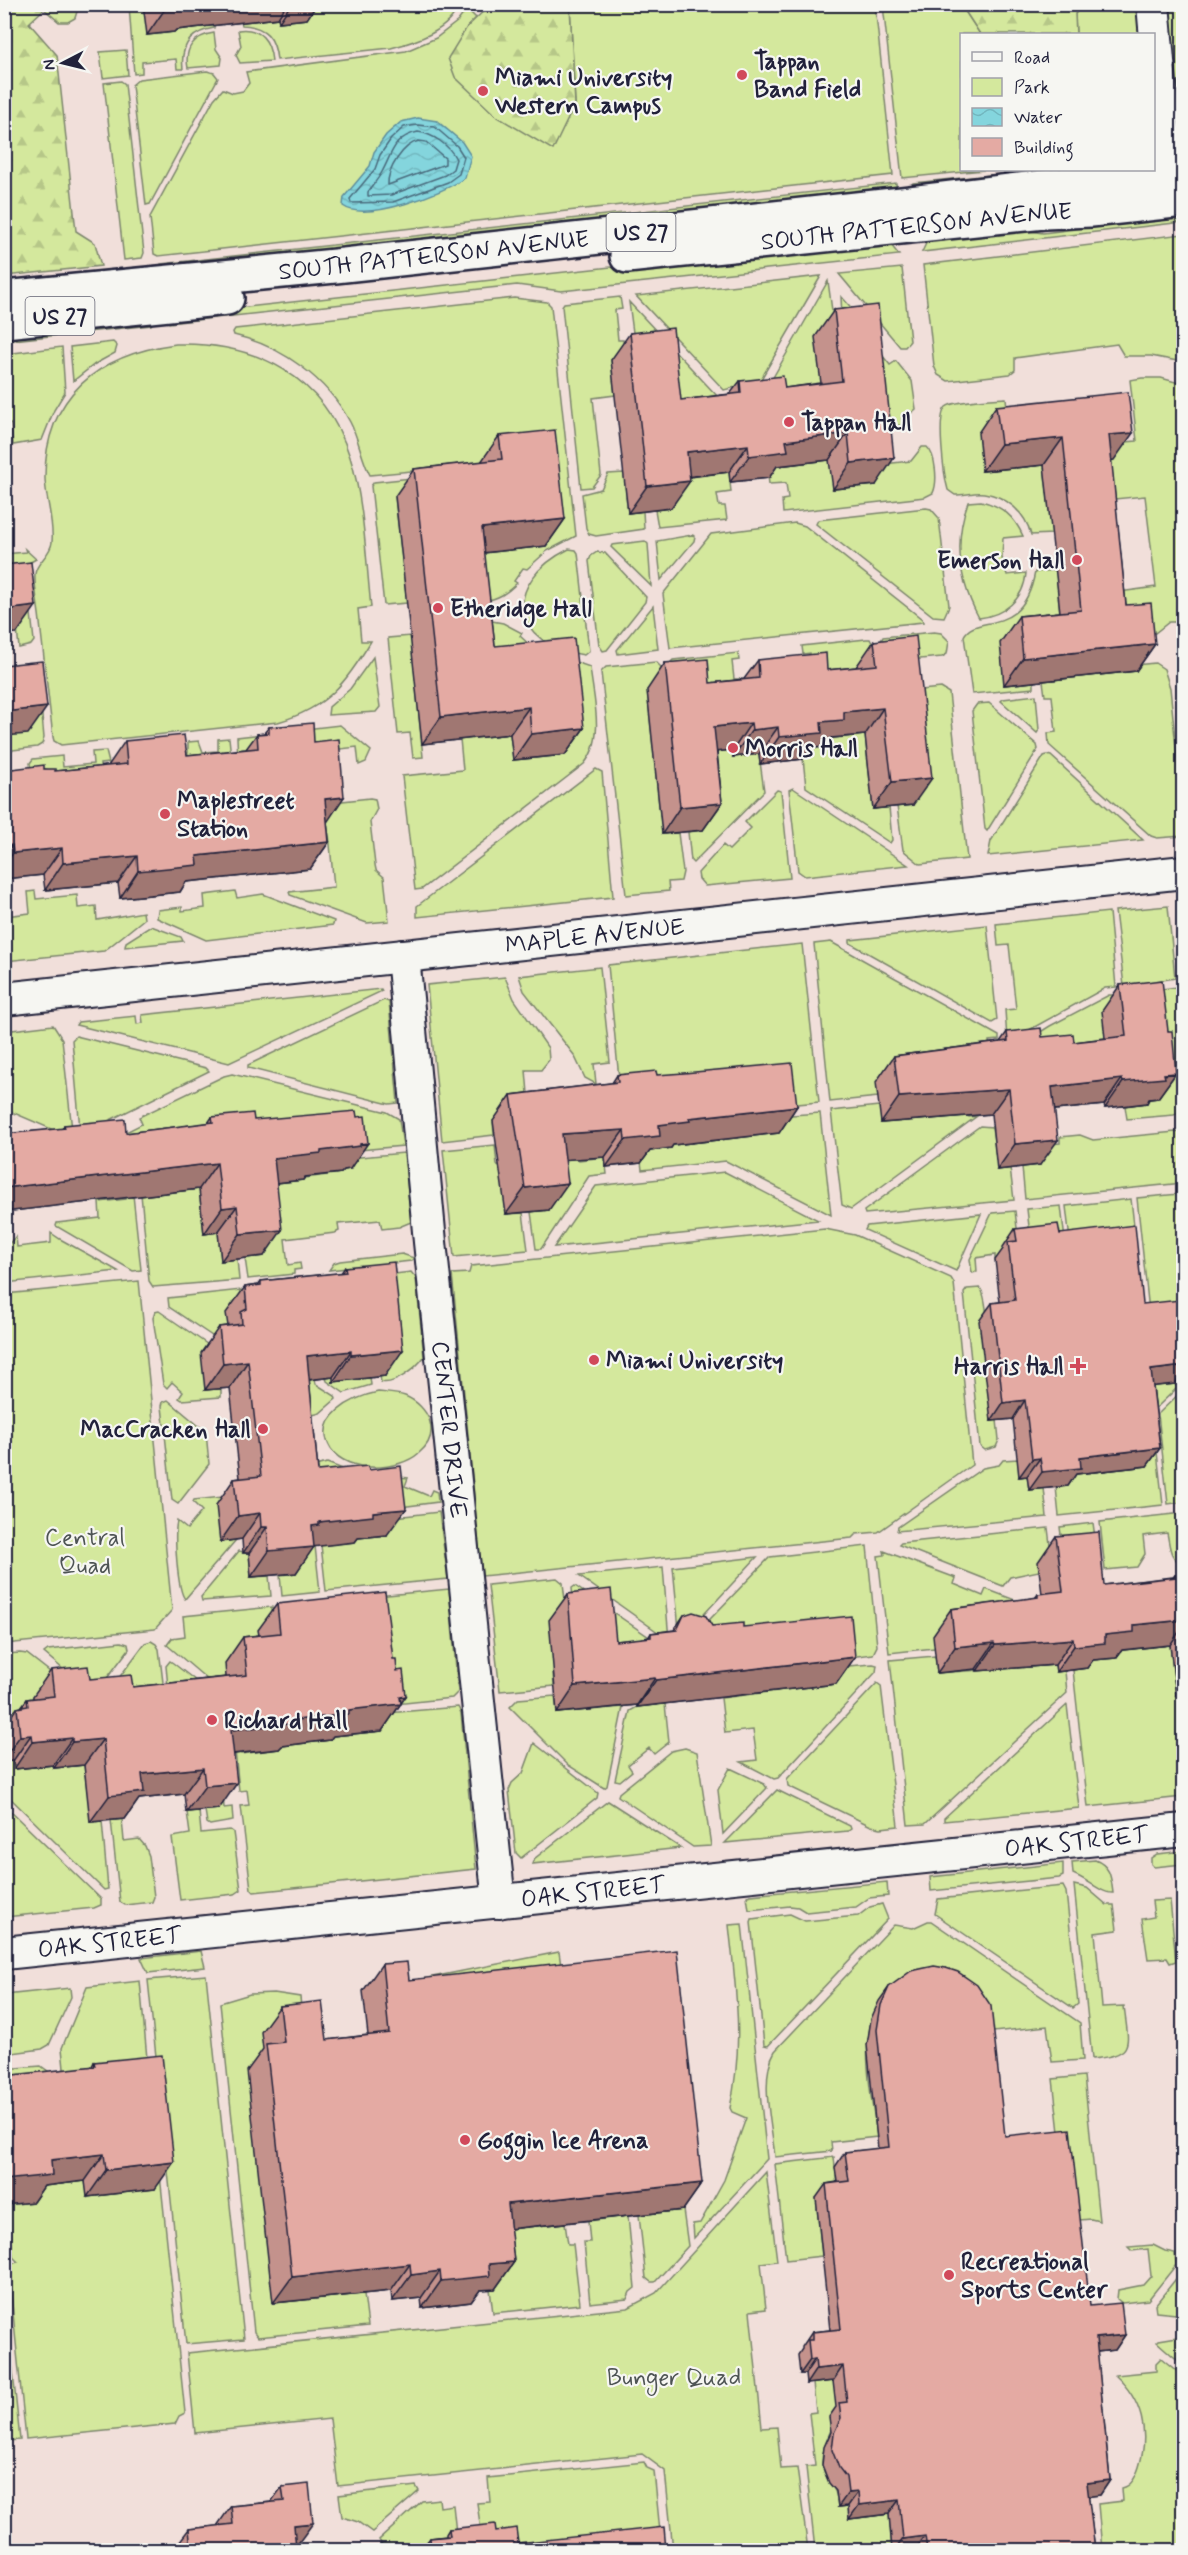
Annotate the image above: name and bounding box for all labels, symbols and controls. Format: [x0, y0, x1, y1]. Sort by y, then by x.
north arrow [33, 33, 93, 93]
legend [960, 33, 1155, 171]
text: Road [1014, 46, 1050, 70]
place label: Tappan Band Field [754, 47, 861, 106]
text: N [39, 58, 61, 71]
place label: Miami University Western Campus [494, 63, 672, 122]
marker: Tappan Band Field [735, 68, 749, 82]
text: Park [1014, 76, 1050, 100]
marker: Miami University Western Campus [476, 84, 490, 98]
text: Water [1014, 106, 1063, 130]
text: Building [1014, 136, 1074, 162]
street label: SOUTH PATTERSON AVENUE [760, 197, 1073, 259]
road number: US 27 [606, 213, 676, 251]
street label: SOUTH PATTERSON AVENUE [277, 224, 591, 288]
road number: US 27 [26, 297, 94, 335]
place label: Tappan Hall [801, 408, 912, 439]
marker: Tappan Hall [782, 415, 796, 429]
place label: Emerson Hall [937, 546, 1065, 577]
marker: Emerson Hall [1070, 553, 1084, 567]
place label: Etheridge Hall [450, 594, 592, 628]
marker: Etheridge Hall [431, 601, 445, 615]
place label: Morris Hall [745, 734, 858, 765]
marker: Morris Hall [726, 741, 740, 755]
place label: Maplestreet Station [177, 786, 295, 845]
marker: Maplestreet Station [158, 807, 172, 821]
street label: MAPLE AVENUE [504, 912, 686, 962]
street label: CENTER DRIVE [423, 1340, 473, 1520]
place label: Miami University [606, 1346, 783, 1377]
place label: Harris Hall [954, 1352, 1064, 1383]
marker: Miami University [587, 1353, 601, 1367]
marker: Harris Hall [1069, 1357, 1087, 1375]
place label: MacCracken Hall [80, 1415, 251, 1446]
marker: MacCracken Hall [256, 1422, 270, 1436]
park label: Central Quad [45, 1523, 125, 1582]
place label: Richard Hall [224, 1706, 348, 1737]
marker: Richard Hall [205, 1713, 219, 1727]
street label: OAK STREET [1003, 1820, 1150, 1866]
street label: OAK STREET [520, 1870, 667, 1916]
street label: OAK STREET [36, 1921, 184, 1966]
place label: Goggin Ice Arena [477, 2126, 649, 2160]
marker: Goggin Ice Arena [458, 2133, 472, 2147]
place label: Recreational Sports Center [961, 2247, 1108, 2306]
marker: Recreational Sports Center [942, 2268, 956, 2282]
park label: Bunger Quad [607, 2363, 741, 2396]

